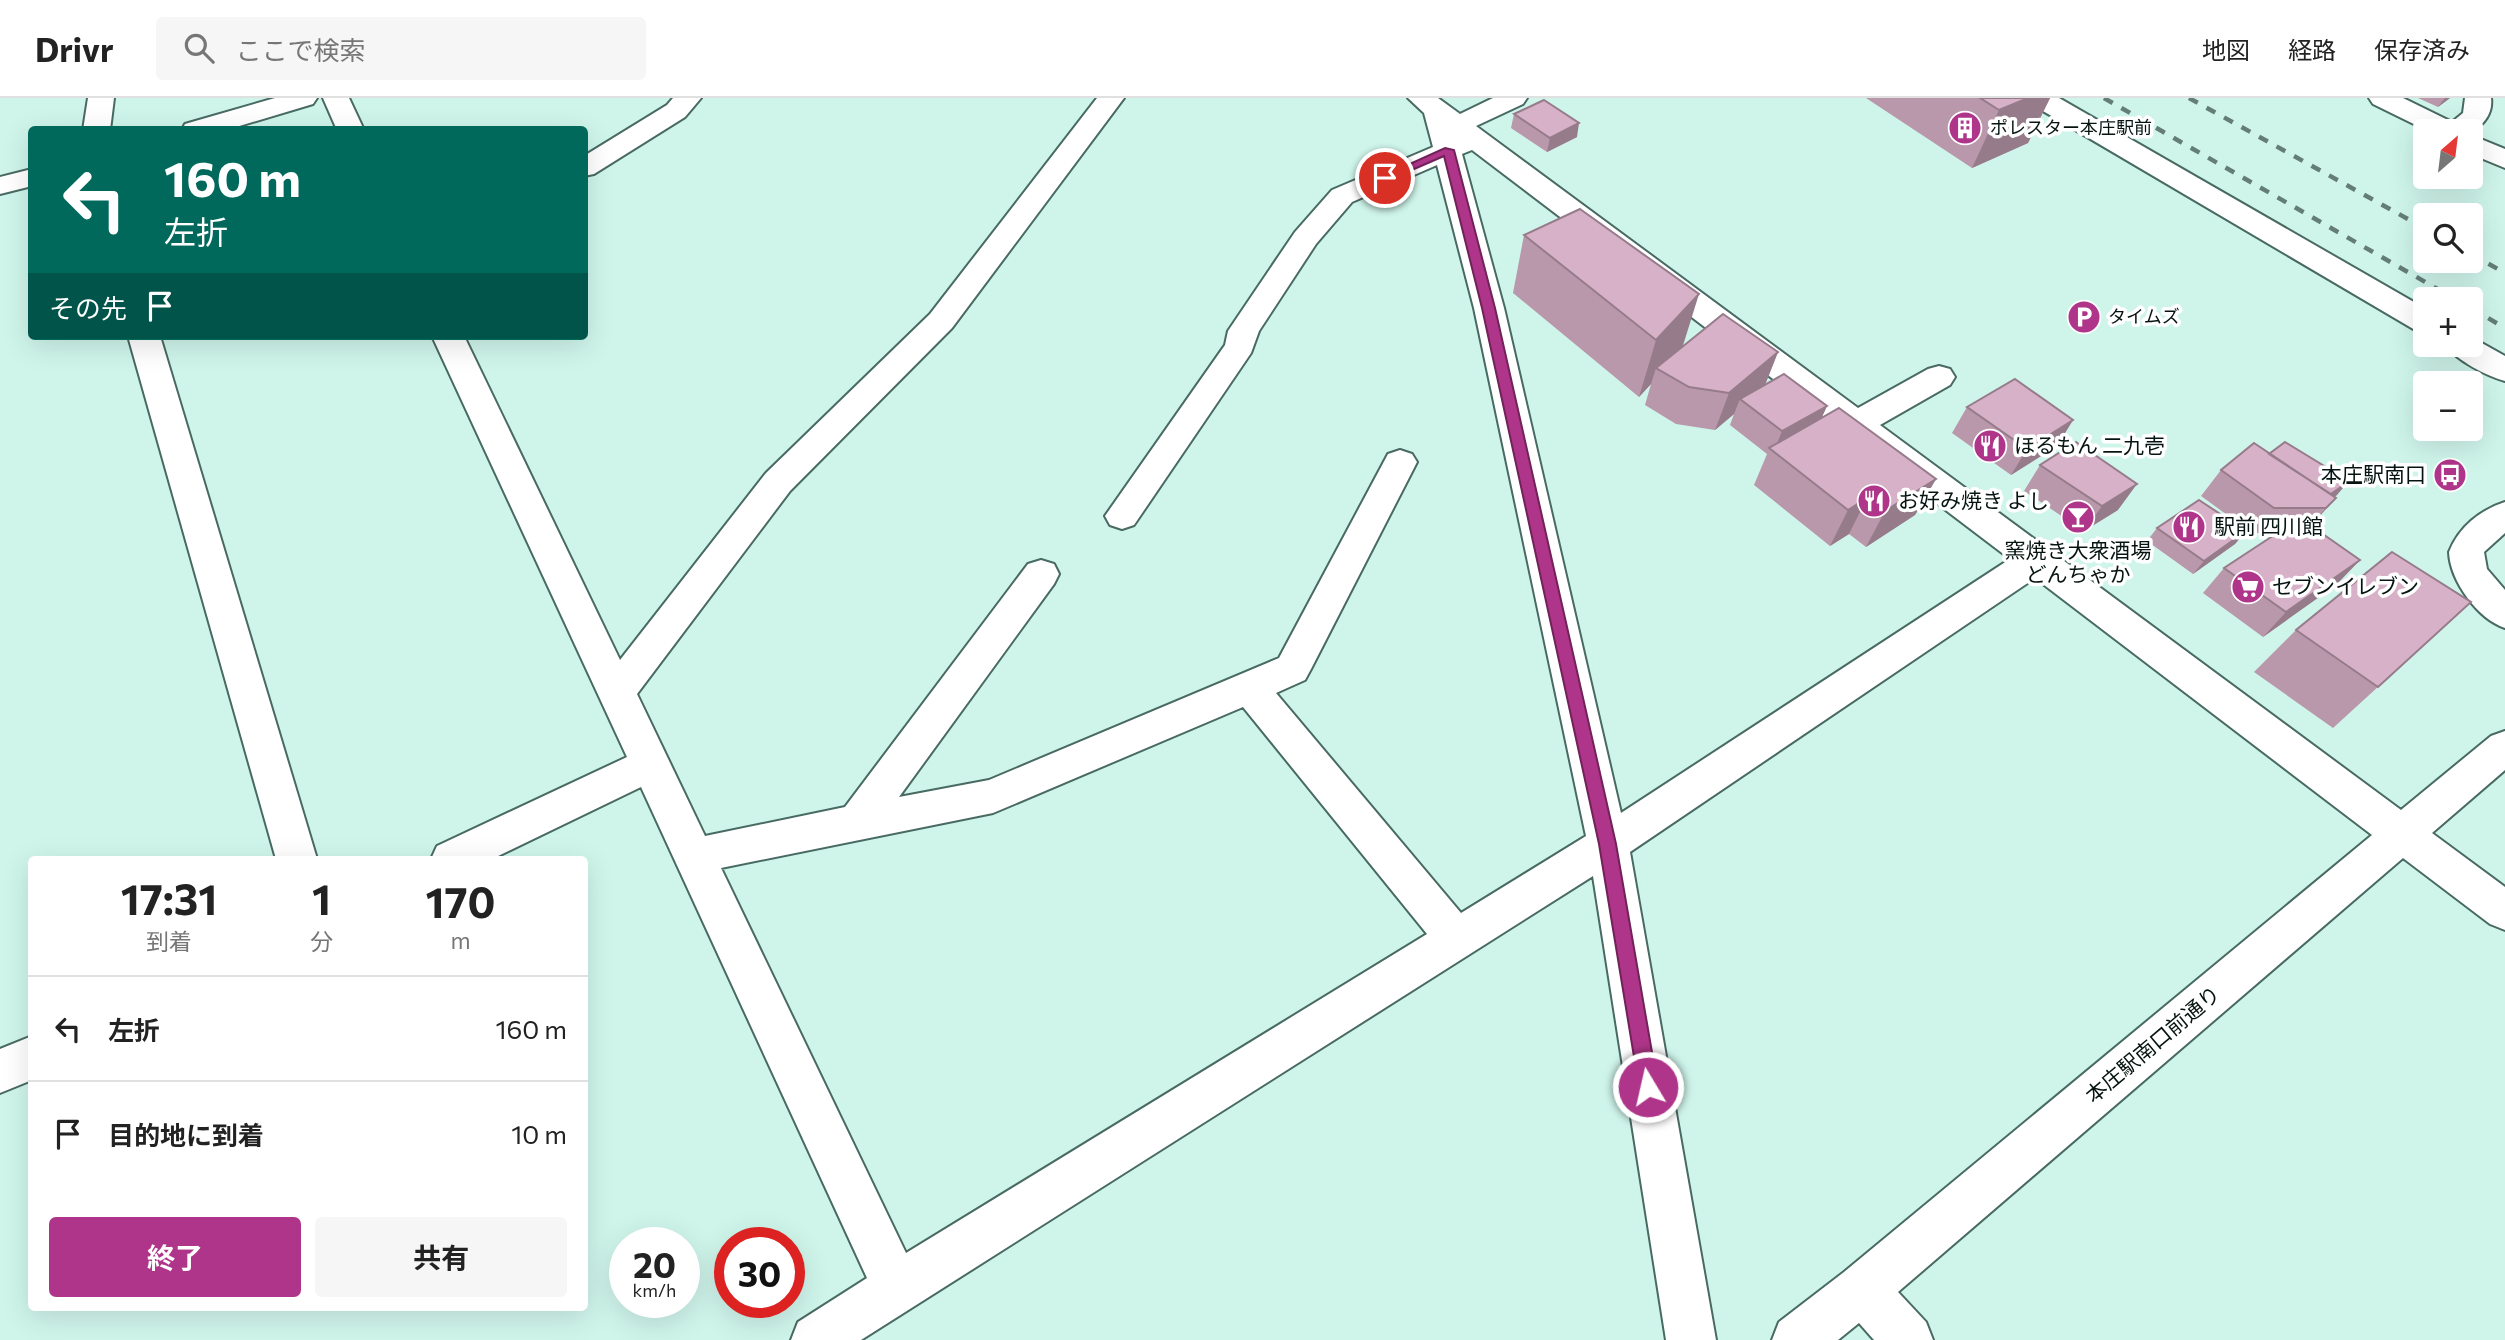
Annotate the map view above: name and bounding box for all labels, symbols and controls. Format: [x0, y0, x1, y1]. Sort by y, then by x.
search box [156, 17, 646, 80]
text: Drivr [35, 28, 114, 69]
icon: search [180, 29, 218, 67]
text: ここで検索 [236, 34, 366, 65]
text: 地図 [2202, 35, 2250, 64]
text: 経路 [2288, 35, 2336, 64]
text: 保存済み [2374, 35, 2470, 64]
building icon: ポレスター本庄駅前 [1946, 109, 1984, 147]
place label: ポレスター本庄駅前 [1990, 116, 2152, 138]
north arrow [2413, 119, 2483, 189]
map controls [2413, 119, 2483, 441]
text: 160 m [164, 147, 301, 207]
pin [1355, 148, 1415, 208]
icon: left [49, 154, 140, 245]
icon: arrive [1366, 159, 1404, 197]
button: search [2413, 203, 2483, 273]
text: 左折 [164, 211, 228, 251]
icon: arrive [141, 287, 179, 325]
button: + [2413, 287, 2483, 357]
text: その先 [49, 292, 127, 323]
parking icon: タイムズ [2065, 298, 2103, 336]
place label: タイムズ [2108, 305, 2180, 327]
button: − [2413, 371, 2483, 441]
restaurant icon: ほるもん 二九壱 [1971, 427, 2009, 465]
place label: ほるもん 二九壱 [2014, 432, 2165, 457]
bus stop icon: 本庄駅南口 [2431, 456, 2469, 494]
place label: 本庄駅南口 [2321, 461, 2426, 486]
restaurant icon: お好み焼き よし [1855, 482, 1893, 520]
place label: お好み焼き よし [1898, 487, 2049, 512]
bar icon: 窯焼き大衆酒場 どんちゃか [2059, 498, 2097, 536]
restaurant icon: 駅前 四川館 [2170, 508, 2208, 546]
place label: 駅前 四川館 [2214, 513, 2323, 538]
place label: 窯焼き大衆酒場 どんちゃか [2005, 537, 2152, 586]
supermarket icon: セブンイレブン [2229, 568, 2267, 606]
place label: セブンイレブン [2272, 573, 2419, 598]
text: 17:31 [121, 872, 217, 924]
text: 1 [312, 872, 331, 924]
text: 170 [426, 875, 495, 927]
text: m [450, 926, 471, 954]
text: 到着 [146, 927, 192, 955]
text: 分 [310, 927, 333, 955]
street label: 本庄駅南口前通り [2080, 980, 2224, 1107]
icon: left [49, 1010, 87, 1048]
text: 160 m [495, 1013, 567, 1044]
text: 左折 [108, 1014, 160, 1045]
position arrow [1611, 1050, 1685, 1124]
icon: arrive [49, 1115, 87, 1153]
text: 10 m [511, 1118, 567, 1149]
text: 目的地に到着 [108, 1119, 264, 1150]
button: 終了 [49, 1217, 301, 1297]
button: 共有 [315, 1217, 567, 1297]
speed limit sign: 30 [714, 1227, 805, 1318]
text: 20 [633, 1242, 676, 1285]
text: km/h [633, 1279, 676, 1301]

